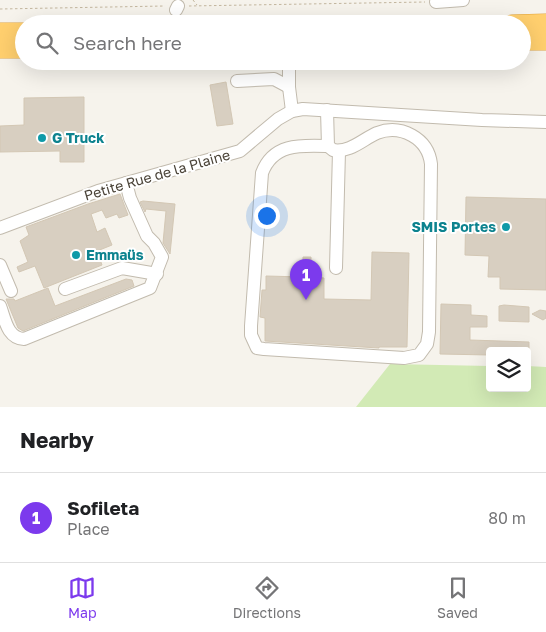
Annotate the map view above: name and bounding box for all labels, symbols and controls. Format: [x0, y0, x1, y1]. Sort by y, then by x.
search box [15, 15, 531, 70]
icon: search [33, 29, 61, 57]
text: Search here [73, 31, 182, 54]
place label: G Truck [52, 129, 104, 146]
marker: G Truck [36, 132, 48, 144]
street label: Petite Rue de la Plaine [82, 146, 232, 204]
your location [254, 203, 280, 229]
place label: SMIS Portes [411, 218, 496, 235]
marker: SMIS Portes [500, 221, 512, 233]
place label: Emmaüs [86, 246, 144, 263]
marker: Emmaüs [70, 249, 82, 261]
pin: 1 [290, 259, 322, 300]
map controls [486, 347, 531, 392]
button: layers [486, 347, 531, 392]
text: Nearby [20, 427, 94, 453]
text: Sofileta [67, 496, 139, 519]
text: 1 [32, 508, 40, 528]
text: 80 m [488, 508, 526, 528]
text: Place [67, 519, 110, 539]
tab: Map [68, 574, 97, 621]
tab: Directions [233, 574, 301, 621]
tab: Saved [437, 574, 478, 621]

